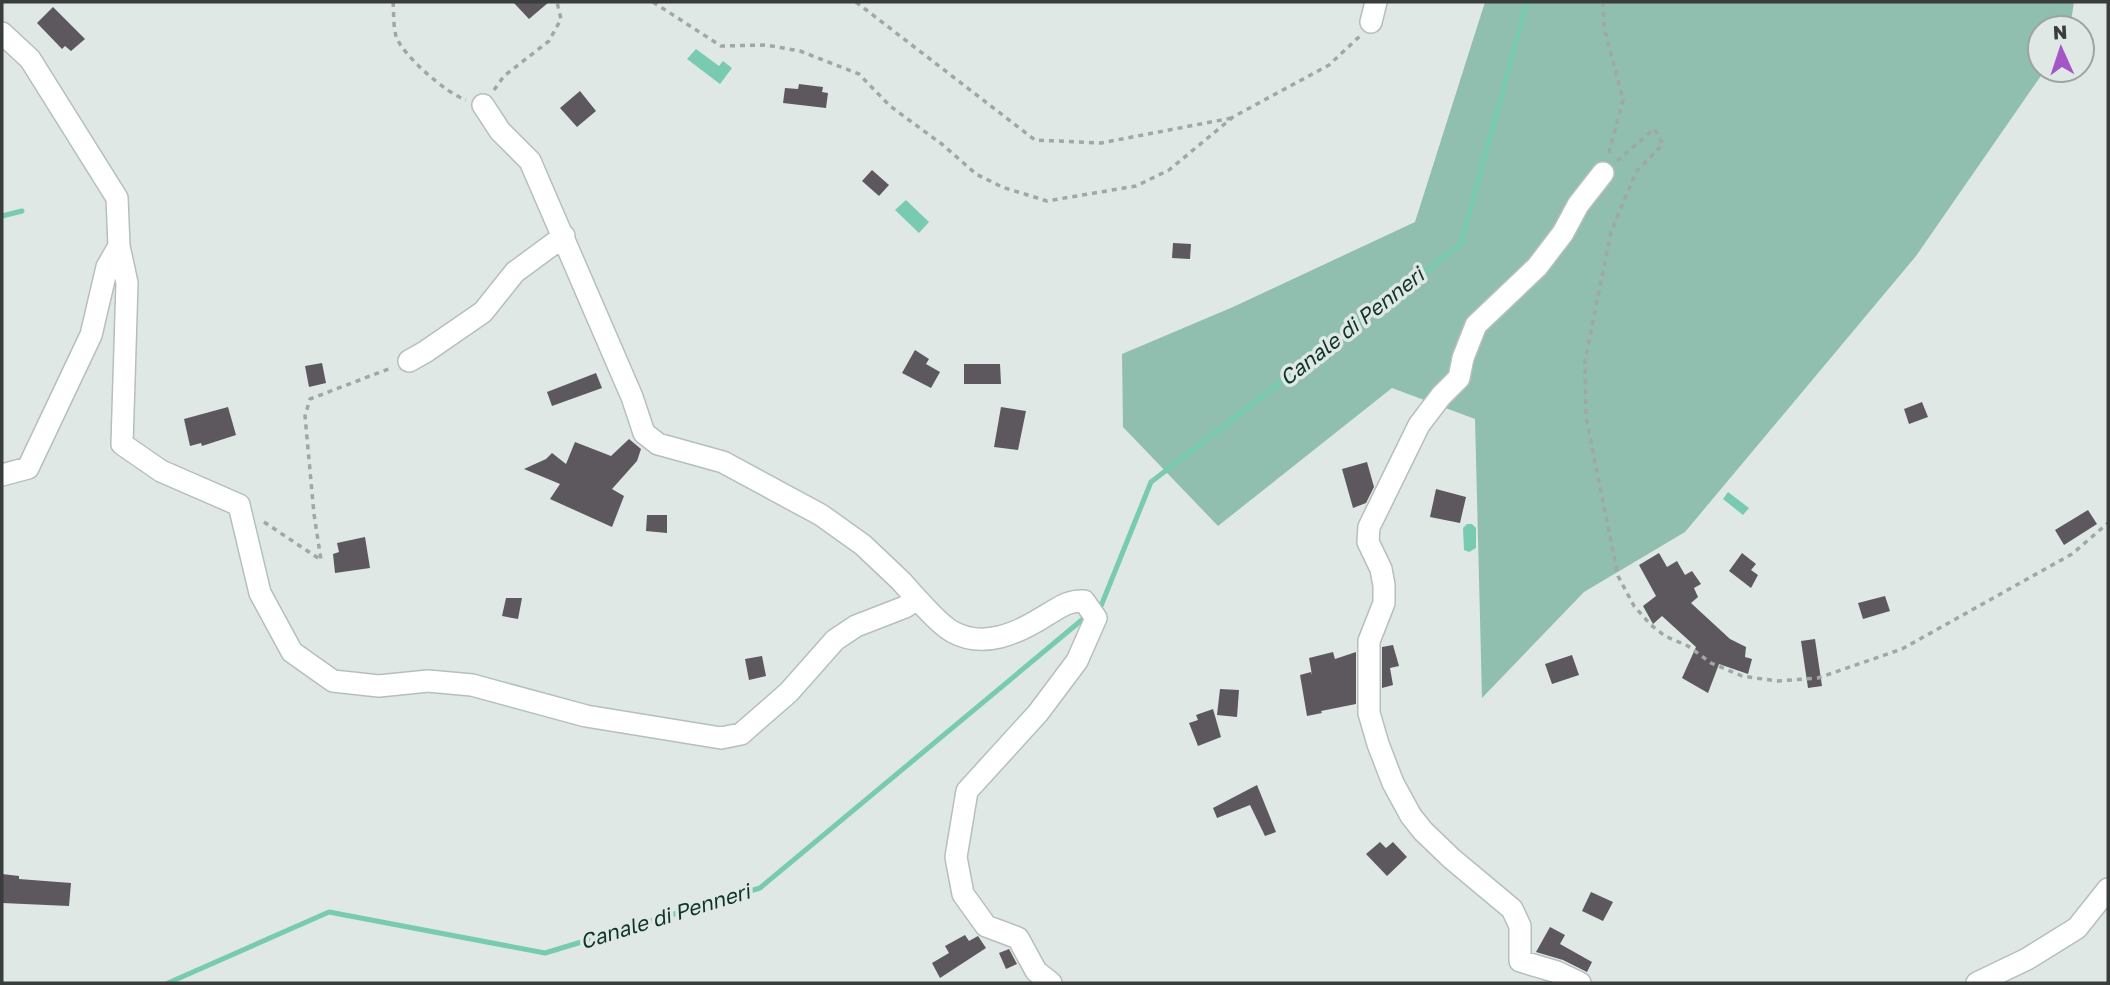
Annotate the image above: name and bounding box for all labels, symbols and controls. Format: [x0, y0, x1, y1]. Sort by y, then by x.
north arrow [2026, 14, 2096, 84]
text: N [2052, 20, 2068, 43]
water label: Canale di Penneri [1274, 260, 1431, 391]
water label: Canale di Penneri [577, 877, 755, 954]

